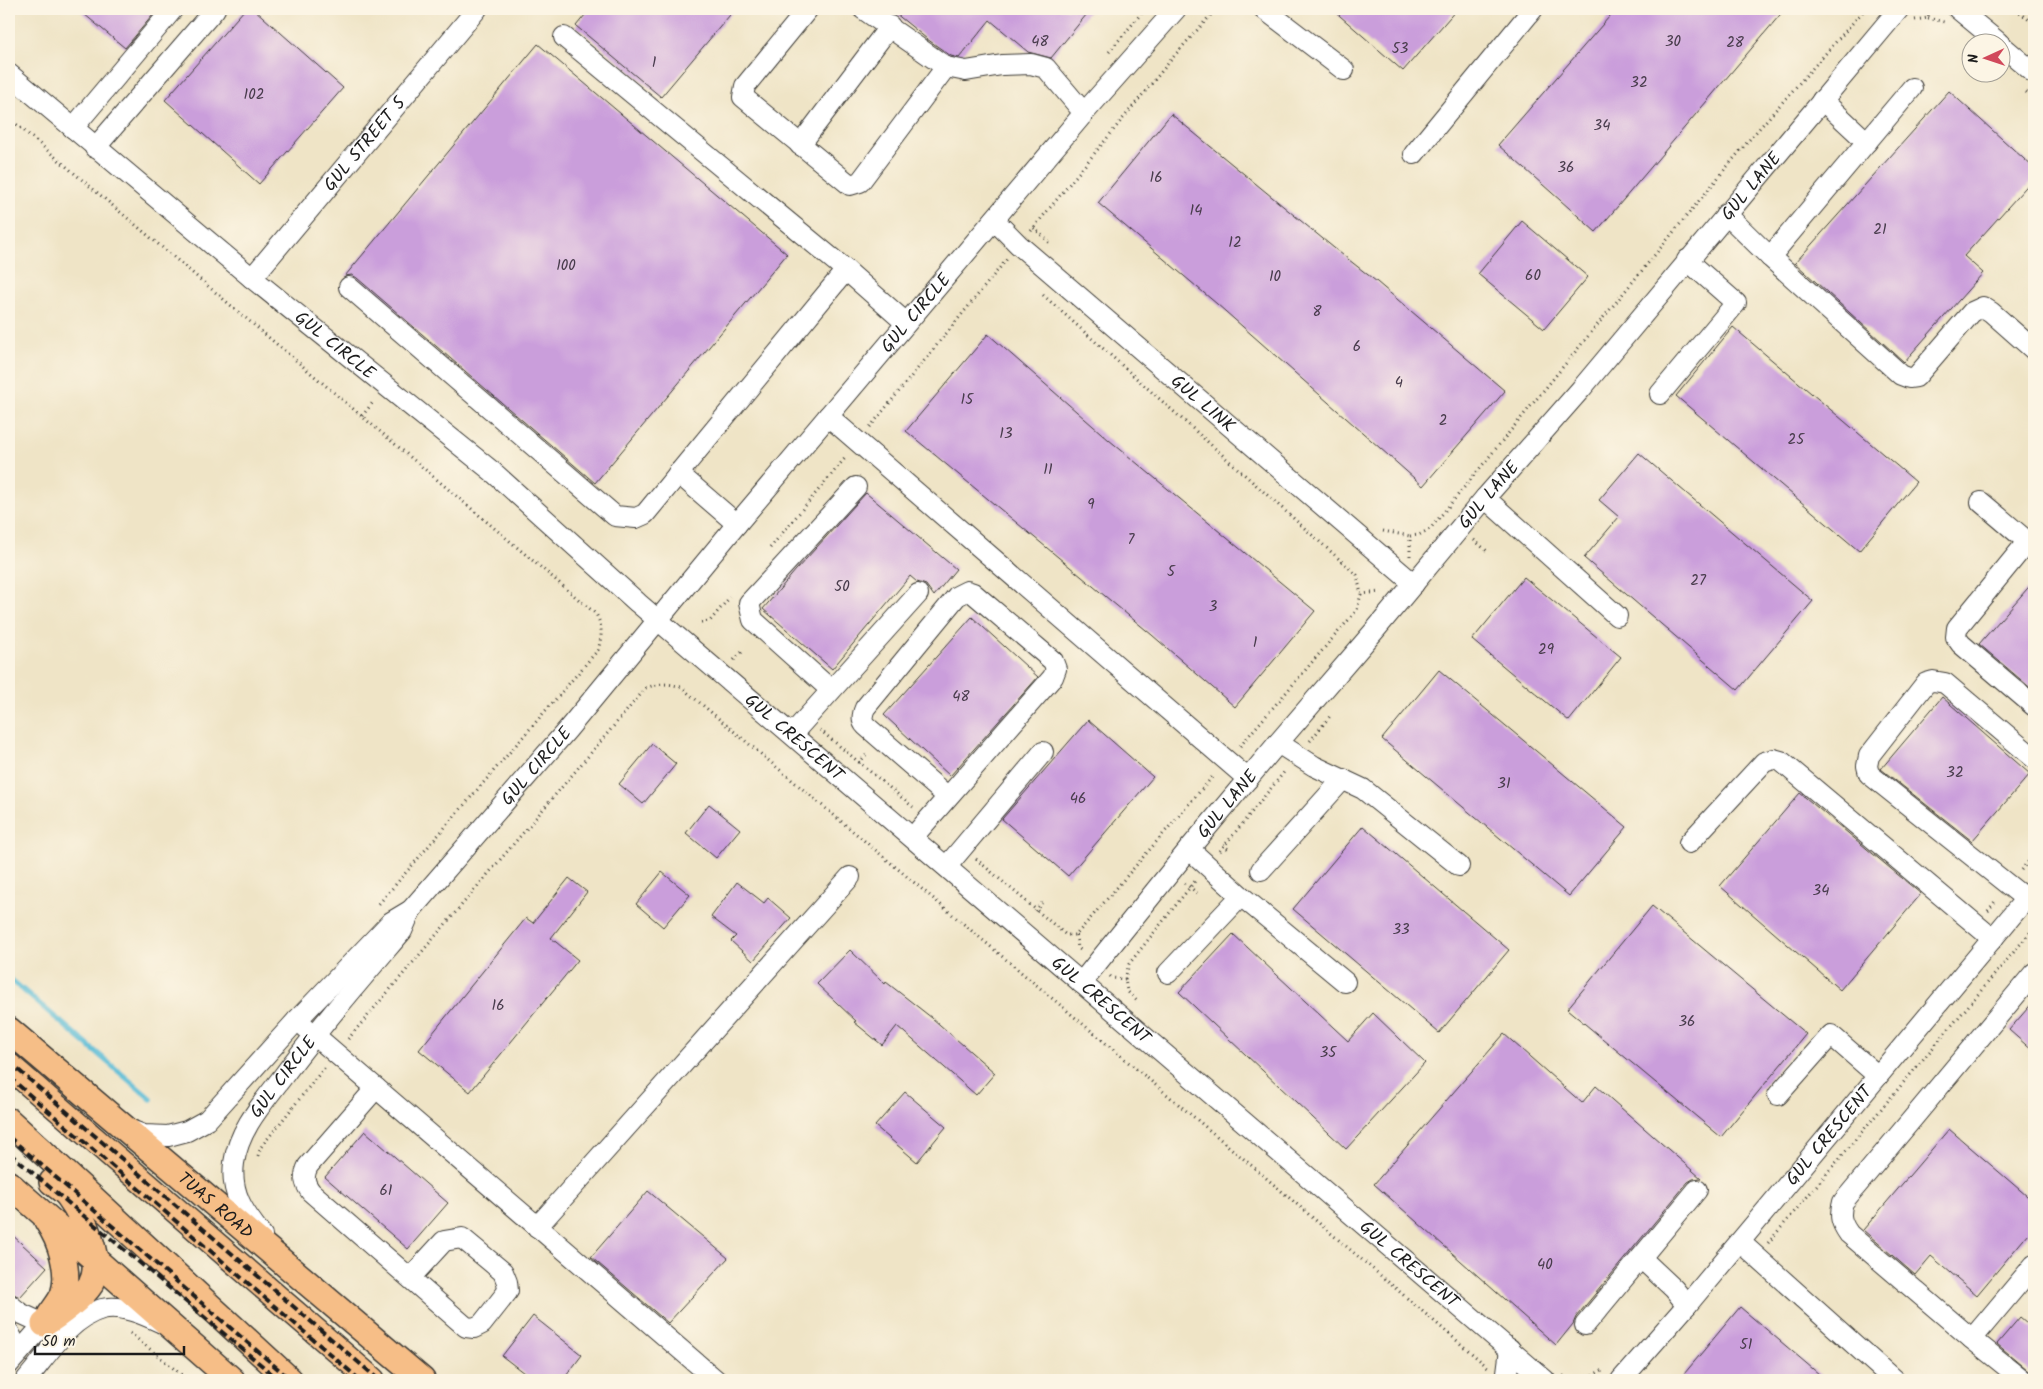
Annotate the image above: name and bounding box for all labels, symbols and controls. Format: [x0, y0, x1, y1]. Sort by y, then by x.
house number: 48 [1031, 30, 1050, 54]
house number: 30 [1665, 30, 1682, 54]
house number: 28 [1726, 31, 1745, 55]
north arrow [1960, 32, 2010, 82]
house number: 53 [1392, 37, 1409, 61]
house number: 1 [652, 51, 657, 75]
text: N [1963, 53, 1985, 64]
house number: 32 [1630, 71, 1648, 95]
house number: 102 [244, 83, 264, 107]
street label: GUL STREET 5 [317, 90, 415, 199]
house number: 34 [1594, 114, 1610, 138]
street label: GUL LANE [1714, 146, 1790, 228]
house number: 36 [1558, 156, 1574, 180]
house number: 16 [1149, 166, 1163, 190]
house number: 14 [1190, 199, 1202, 223]
house number: 21 [1873, 218, 1887, 242]
house number: 12 [1228, 231, 1242, 255]
house number: 100 [556, 254, 576, 278]
house number: 60 [1525, 264, 1541, 288]
house number: 10 [1269, 265, 1282, 289]
street label: GUL CIRCLE [874, 267, 959, 360]
house number: 8 [1312, 300, 1322, 324]
street label: GUL CIRCLE [287, 304, 381, 388]
house number: 6 [1353, 335, 1361, 359]
street label: GUL LINK [1163, 368, 1241, 440]
house number: 4 [1395, 371, 1403, 395]
house number: 15 [961, 388, 974, 412]
house number: 2 [1439, 409, 1447, 433]
house number: 13 [999, 422, 1013, 446]
house number: 25 [1788, 428, 1805, 452]
street label: GUL LANE [1452, 455, 1528, 536]
house number: 11 [1043, 458, 1053, 482]
house number: 9 [1087, 493, 1095, 517]
house number: 7 [1128, 528, 1136, 552]
house number: 5 [1167, 560, 1176, 584]
house number: 27 [1690, 569, 1707, 593]
house number: 50 [834, 575, 850, 599]
house number: 3 [1209, 595, 1218, 619]
house number: 1 [1253, 631, 1258, 655]
house number: 29 [1538, 638, 1555, 662]
house number: 48 [952, 685, 971, 709]
street label: GUL CRESCENT [737, 687, 851, 790]
street label: GUL CIRCLE [494, 720, 580, 813]
house number: 32 [1946, 761, 1964, 785]
street label: GUL LANE [1190, 764, 1266, 846]
house number: 31 [1497, 772, 1511, 796]
house number: 46 [1070, 787, 1086, 811]
house number: 34 [1813, 879, 1829, 903]
house number: 33 [1392, 918, 1410, 942]
street label: GUL CRESCENT [1044, 950, 1158, 1053]
house number: 16 [491, 994, 505, 1018]
house number: 36 [1679, 1010, 1695, 1034]
street label: GUL CIRCLE [243, 1030, 325, 1125]
house number: 35 [1320, 1041, 1337, 1065]
street label: GUL CRESCENT [1779, 1078, 1881, 1193]
street label: TUAS ROAD [170, 1165, 260, 1247]
house number: 61 [379, 1179, 393, 1203]
street label: GUL CRESCENT [1352, 1214, 1466, 1317]
house number: 40 [1537, 1253, 1553, 1277]
scale bar [35, 1324, 184, 1356]
text: 50 m [42, 1330, 76, 1354]
house number: 51 [1740, 1333, 1753, 1357]

